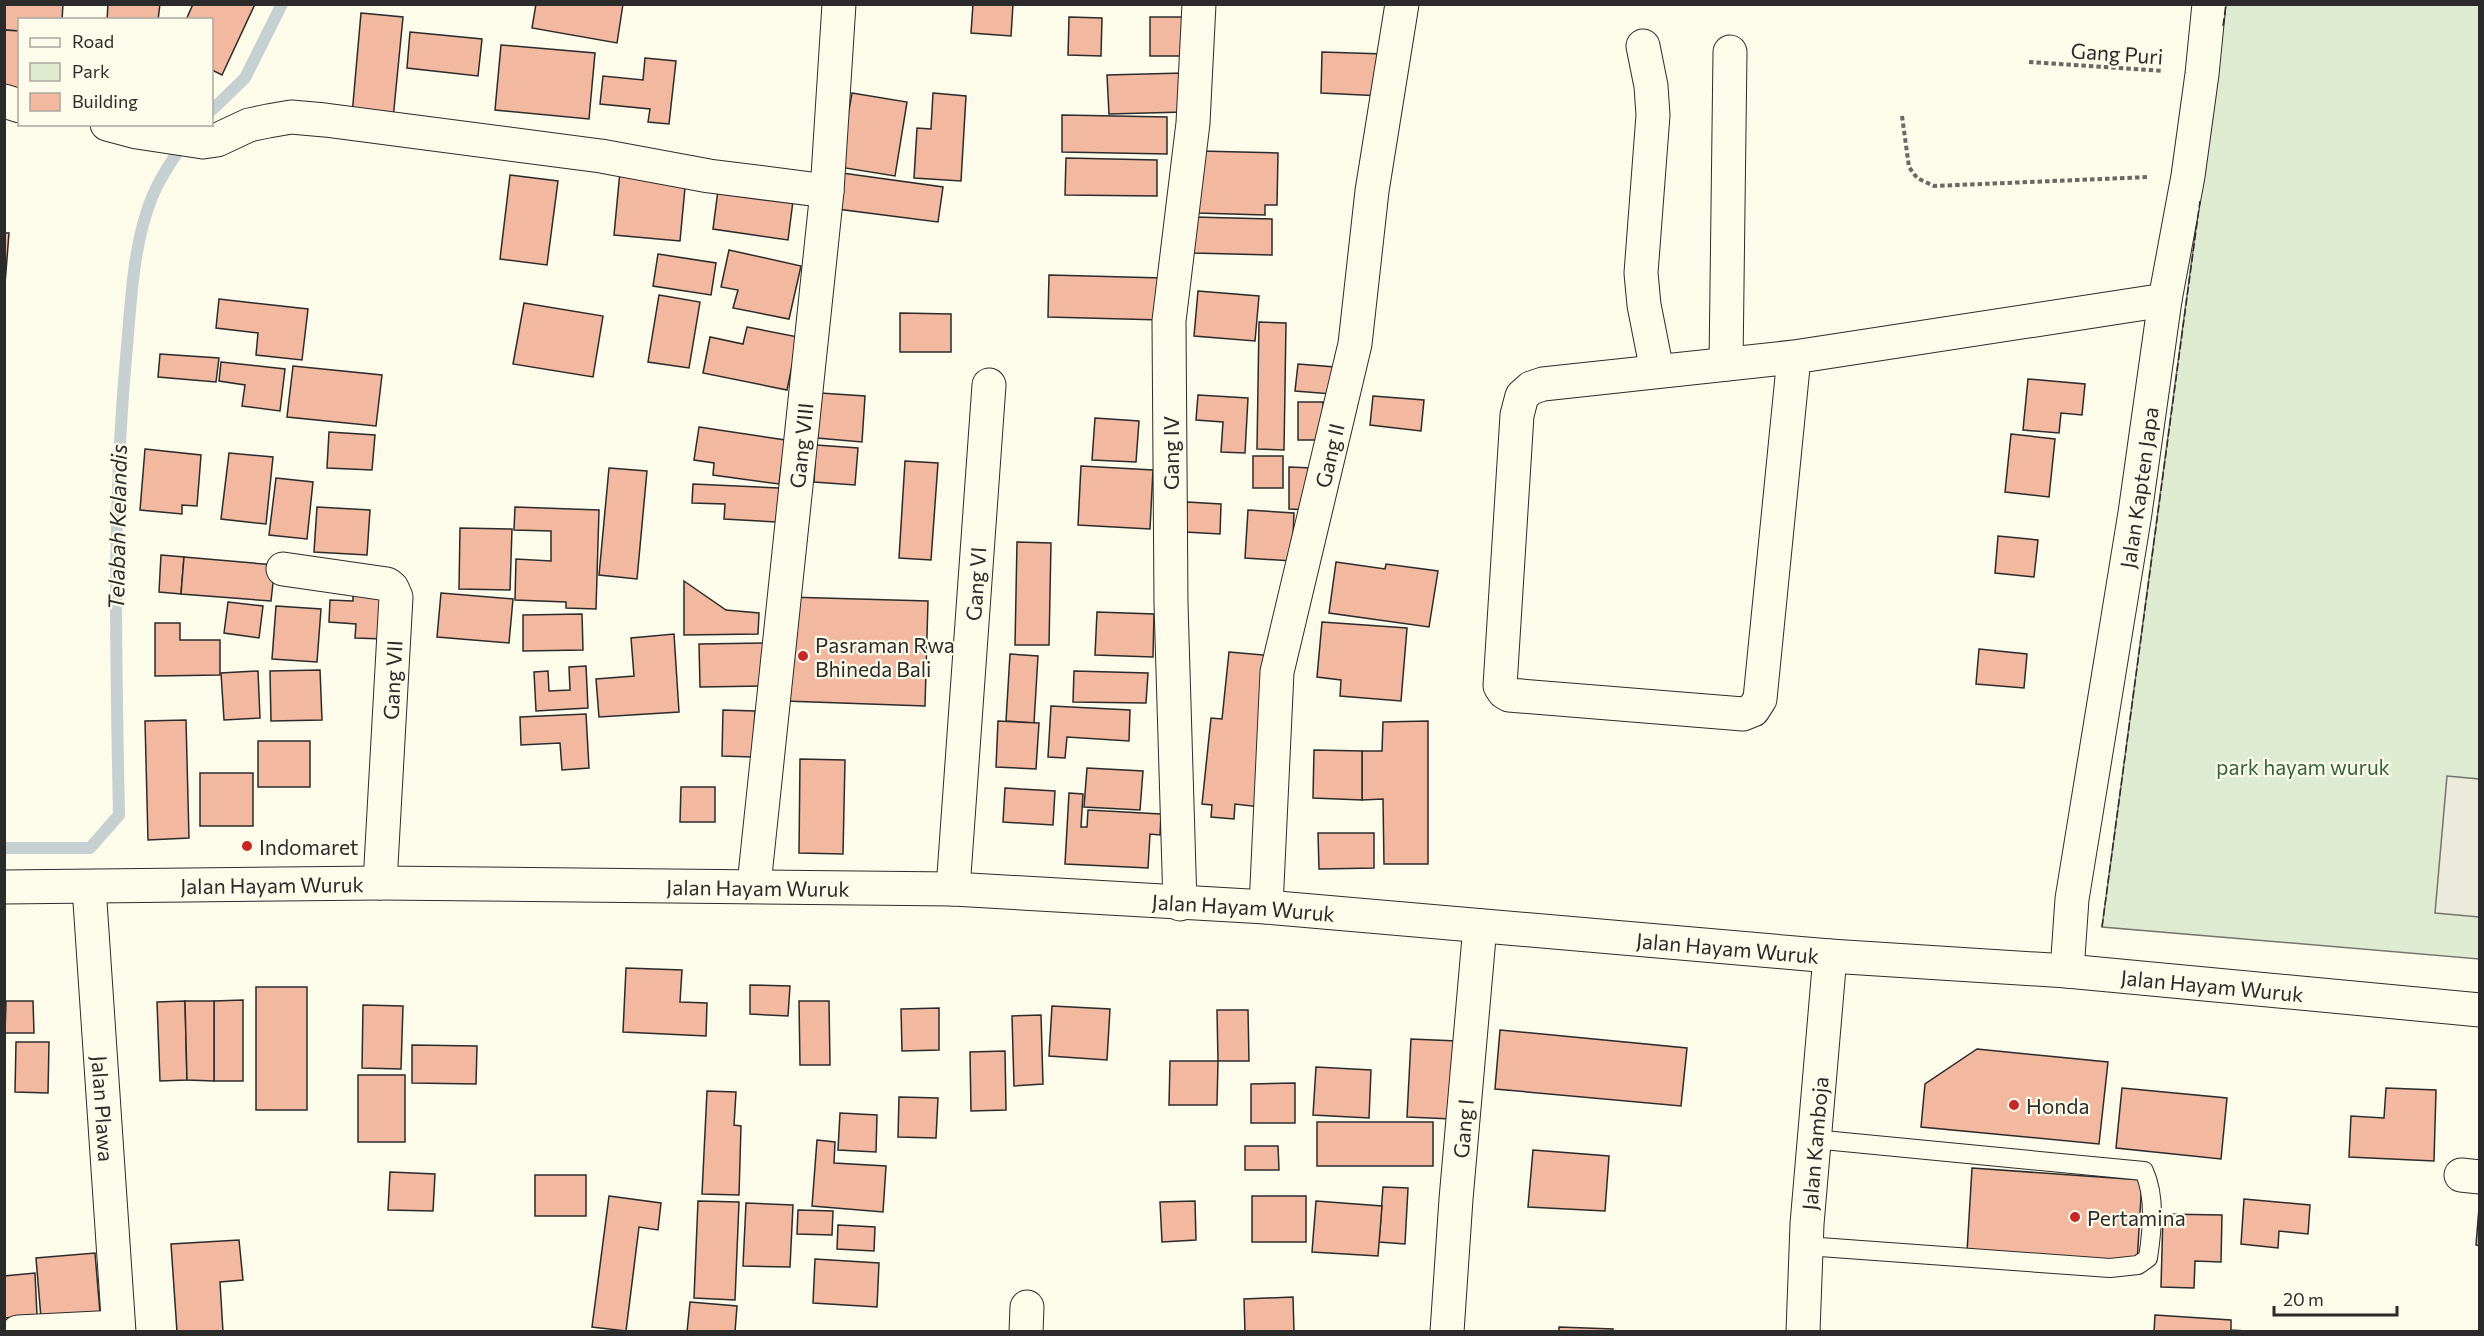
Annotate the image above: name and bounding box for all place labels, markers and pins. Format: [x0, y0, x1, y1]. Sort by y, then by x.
place label: Pasraman Rwa Bhineda Bali [815, 632, 955, 681]
marker: Pasraman Rwa Bhineda Bali [796, 649, 810, 663]
place label: Indomaret [259, 834, 358, 859]
marker: Indomaret [240, 839, 254, 853]
place label: Honda [2026, 1093, 2089, 1118]
marker: Honda [2007, 1098, 2021, 1112]
place label: Pertamina [2087, 1205, 2186, 1230]
marker: Pertamina [2068, 1210, 2082, 1224]

